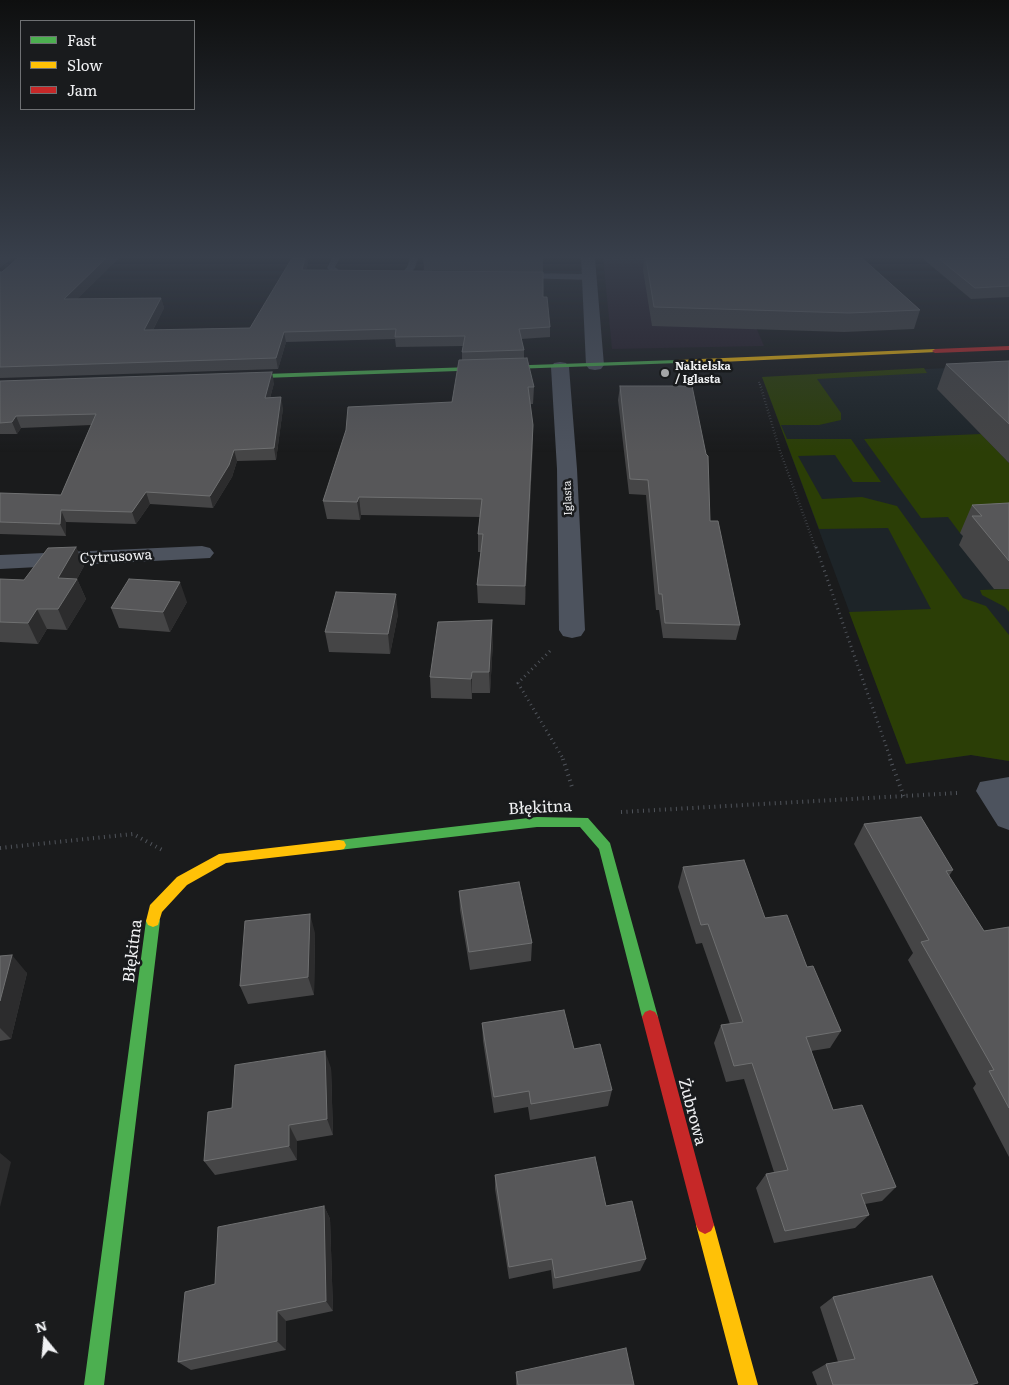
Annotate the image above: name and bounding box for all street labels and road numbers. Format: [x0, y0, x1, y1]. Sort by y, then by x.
street label: Iglasta [561, 480, 575, 516]
street label: Cytrusowa [79, 547, 153, 567]
street label: Błękitna [508, 797, 572, 819]
street label: Błękitna [120, 918, 146, 984]
street label: Żubrowa [674, 1076, 710, 1148]

